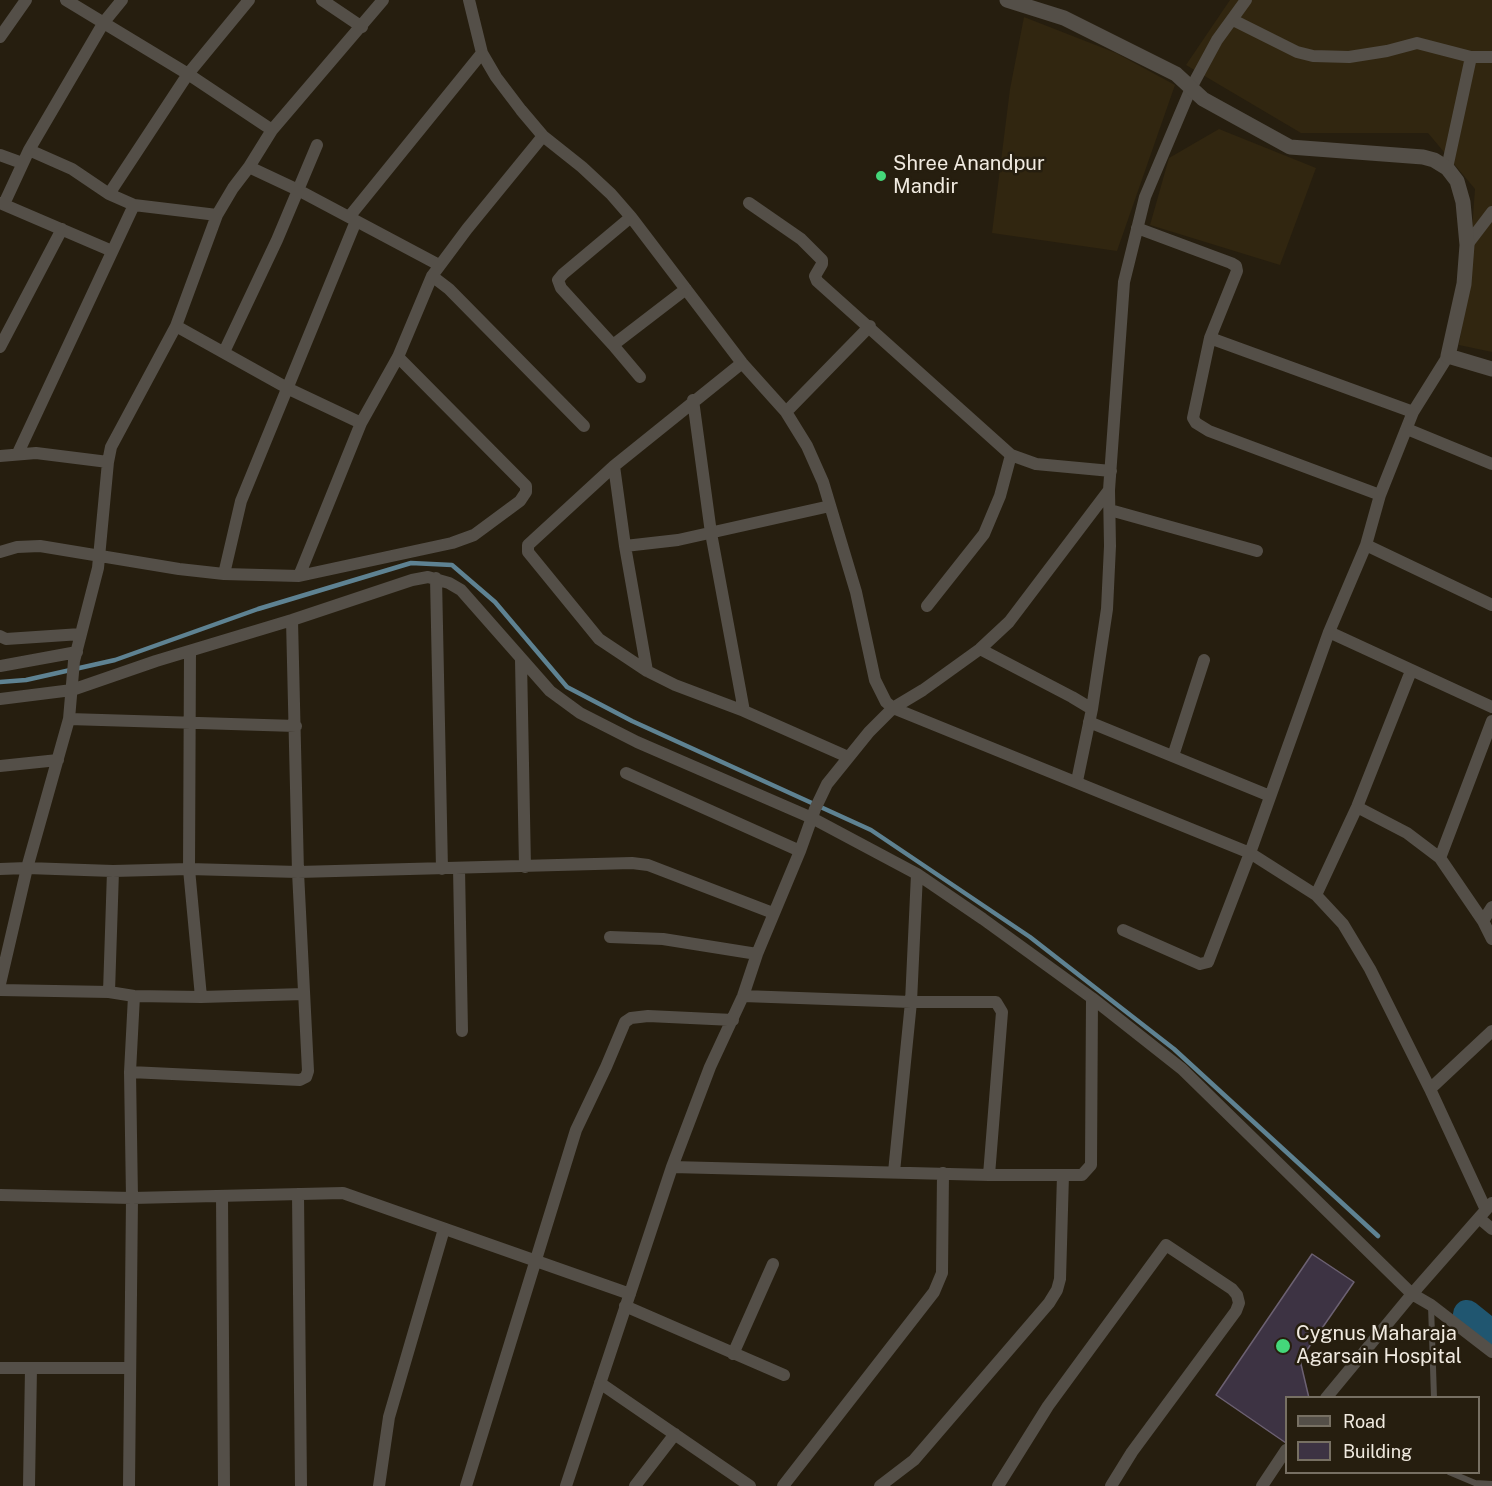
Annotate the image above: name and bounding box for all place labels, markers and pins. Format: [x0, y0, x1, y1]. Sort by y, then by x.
place label: Shree Anandpur Mandir [893, 152, 1045, 199]
marker: Shree Anandpur Mandir [874, 169, 888, 183]
place label: Cygnus Maharaja Agarsain Hospital [1296, 1322, 1462, 1369]
marker: Cygnus Maharaja Agarsain Hospital [1274, 1337, 1292, 1355]

